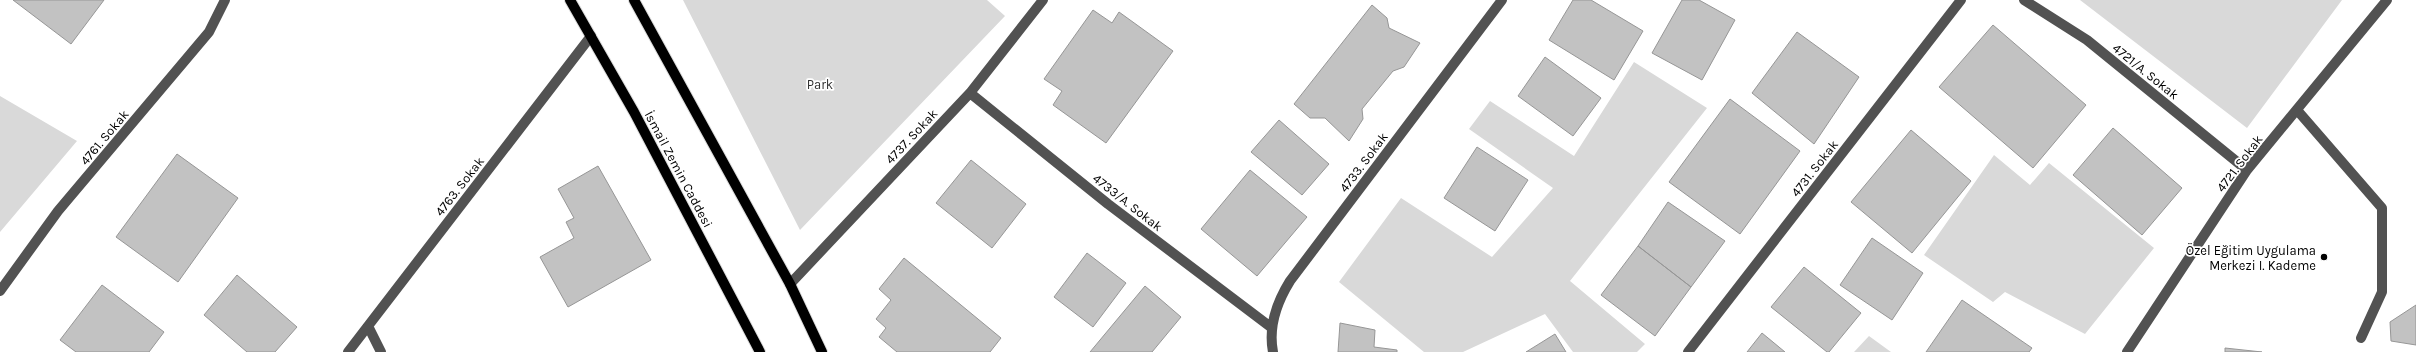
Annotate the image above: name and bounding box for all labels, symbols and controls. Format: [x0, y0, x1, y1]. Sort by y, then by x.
street label: 4721/A. Sokak [2110, 40, 2182, 103]
park label: Park [807, 77, 833, 92]
street label: 4737. Sokak [882, 106, 940, 167]
street label: 4761. Sokak [77, 107, 132, 168]
street label: İsmail Zemin Caddesi [642, 108, 716, 230]
street label: 4733. Sokak [1336, 129, 1391, 195]
street label: 4721. Sokak [2213, 132, 2266, 195]
street label: 4731. Sokak [1788, 137, 1841, 200]
street label: 4763. Sokak [432, 154, 487, 219]
street label: 4733/A. Sokak [1090, 171, 1165, 234]
place label: Özel Eğitim Uygulama Merkezi I. Kademe [2186, 242, 2316, 273]
marker: Özel Eğitim Uygulama Merkezi I. Kademe [2319, 252, 2329, 262]

